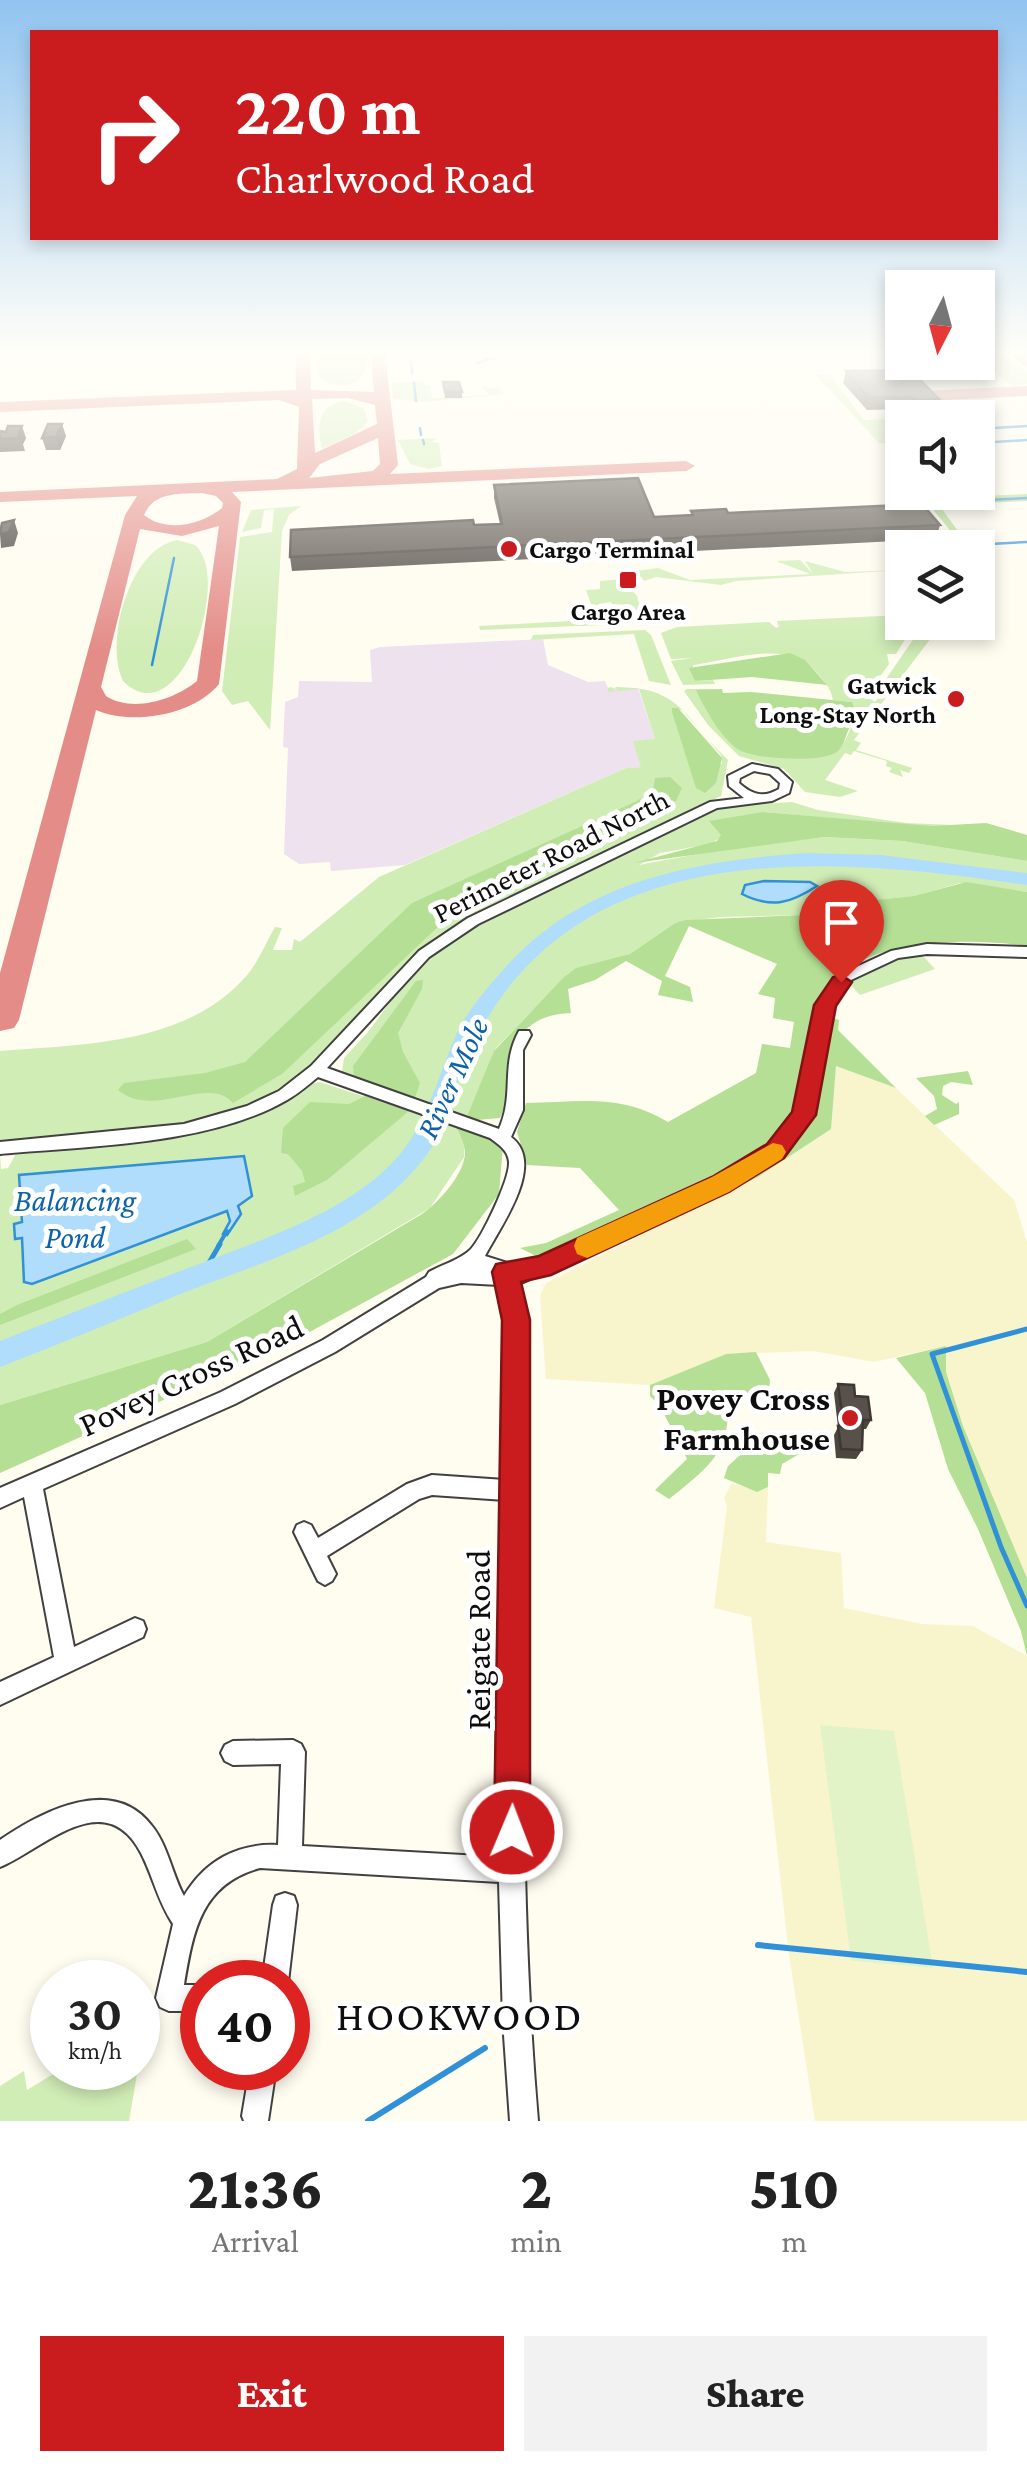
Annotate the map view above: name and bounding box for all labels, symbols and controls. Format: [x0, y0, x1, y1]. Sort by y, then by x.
icon: right [70, 70, 200, 200]
text: 220 m [235, 71, 421, 149]
text: Charlwood Road [235, 153, 535, 203]
north arrow [885, 270, 995, 380]
map controls [885, 270, 995, 640]
button: sound [885, 400, 995, 510]
button: layers [885, 530, 995, 640]
place label: Cargo Terminal [529, 536, 694, 563]
marker: Cargo Terminal [498, 538, 520, 560]
marker: Cargo Area [617, 569, 639, 591]
place label: Cargo Area [570, 598, 686, 625]
place label: Gatwick Long-Stay North [760, 672, 937, 728]
marker: Gatwick Long-Stay North [945, 688, 967, 710]
street label: Perimeter Road North [427, 782, 674, 929]
pin [799, 880, 884, 983]
icon: arrive [814, 895, 869, 950]
water label: River Mole [408, 1012, 496, 1144]
water label: Balancing Pond [14, 1182, 137, 1255]
street label: Povey Cross Road [73, 1306, 309, 1444]
place label: Povey Cross Farmhouse [656, 1379, 830, 1458]
marker: Povey Cross Farmhouse [839, 1407, 861, 1429]
street label: Reigate Road [459, 1550, 498, 1730]
position arrow [460, 1780, 564, 1884]
speed limit sign: 40 [180, 1960, 310, 2090]
text: 30 [68, 1985, 122, 2041]
district label: HOOKWOOD [336, 1992, 584, 2039]
text: km/h [68, 2037, 122, 2064]
text: 21:36 [187, 2154, 323, 2221]
text: 2 [521, 2154, 552, 2221]
text: 510 [749, 2154, 840, 2221]
text: Arrival [212, 2223, 299, 2259]
text: min [511, 2223, 562, 2259]
text: m [782, 2223, 807, 2259]
button: Exit [40, 2336, 504, 2451]
button: Share [524, 2336, 987, 2451]

